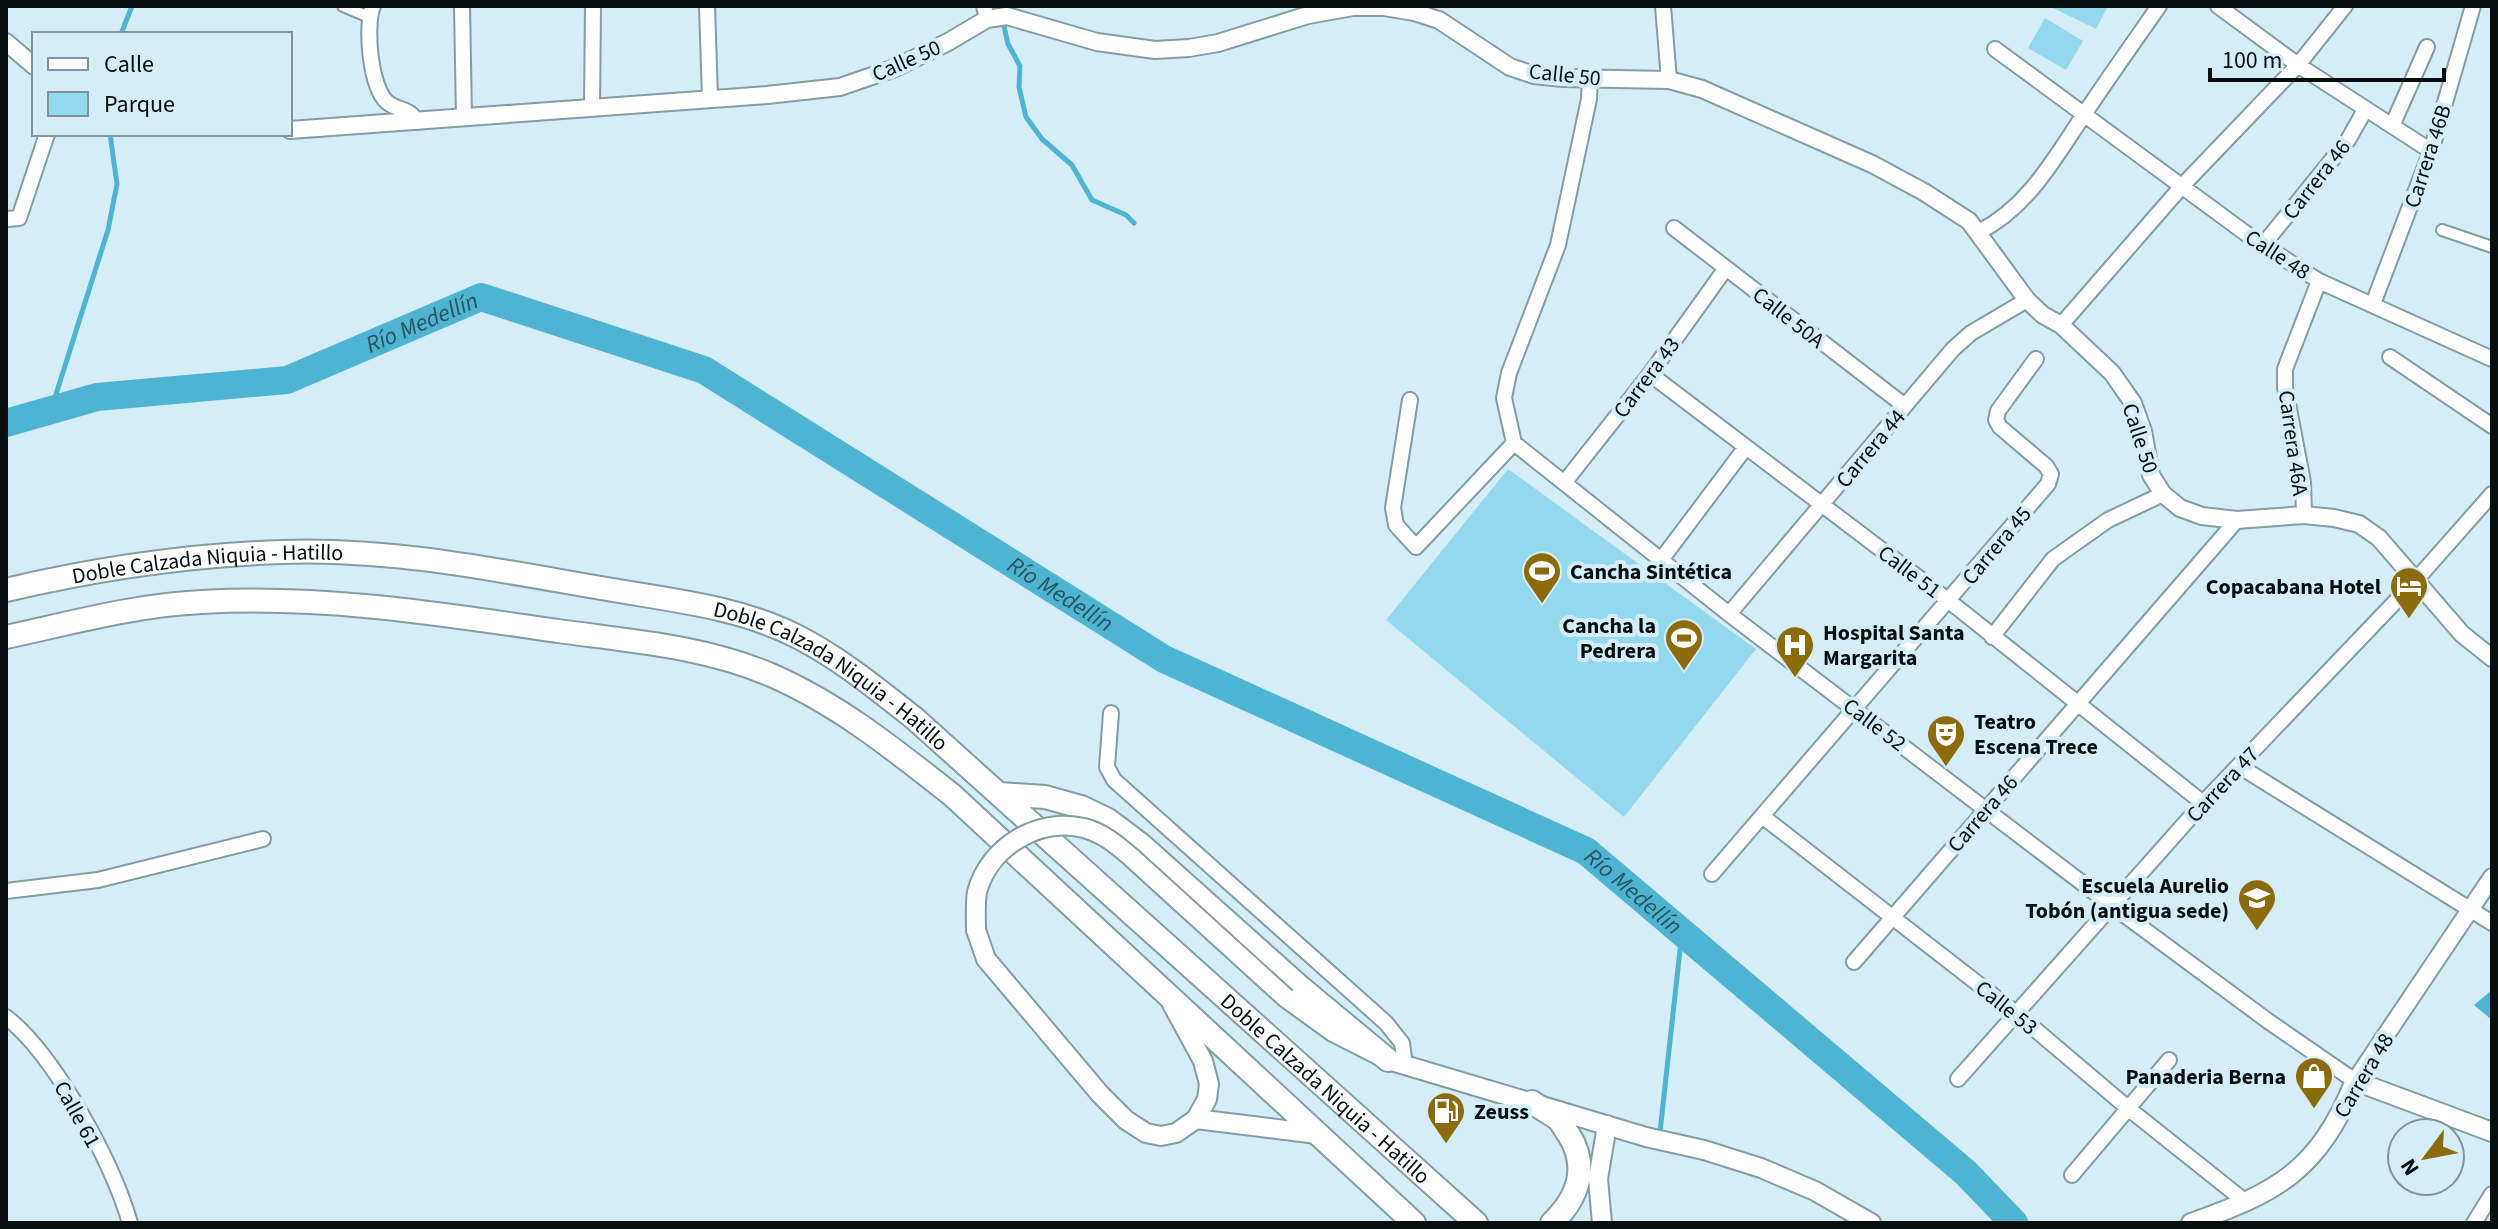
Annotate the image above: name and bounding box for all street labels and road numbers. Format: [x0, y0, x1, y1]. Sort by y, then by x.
street label: Calle 50 [867, 32, 946, 90]
street label: Calle 50 [1527, 55, 1602, 95]
street label: Carrera 46B [2396, 100, 2460, 212]
street label: Carrera 46 [2275, 133, 2358, 227]
street label: Calle 48 [2239, 222, 2316, 288]
street label: Calle 50A [1745, 279, 1831, 356]
street label: Carrera 43 [1606, 330, 1688, 425]
street label: Carrera 46A [2270, 388, 2316, 498]
street label: Calle 50 [2114, 399, 2166, 478]
street label: Carrera 44 [1828, 402, 1913, 495]
street label: Carrera 45 [1954, 499, 2039, 592]
street label: Doble Calzada Niquia - Hatillo [69, 537, 344, 593]
street label: Calle 51 [1871, 537, 1948, 606]
street label: Doble Calzada Niquia - Hatillo [710, 593, 955, 759]
street label: Calle 52 [1836, 690, 1913, 759]
street label: Carrera 47 [2179, 739, 2267, 830]
street label: Carrera 46 [1940, 768, 2026, 860]
street label: Calle 53 [1968, 973, 2044, 1043]
street label: Doble Calzada Niquia - Hatillo [1213, 986, 1437, 1192]
street label: Carrera 48 [2326, 1027, 2402, 1124]
street label: Calle 61 [46, 1075, 109, 1154]

